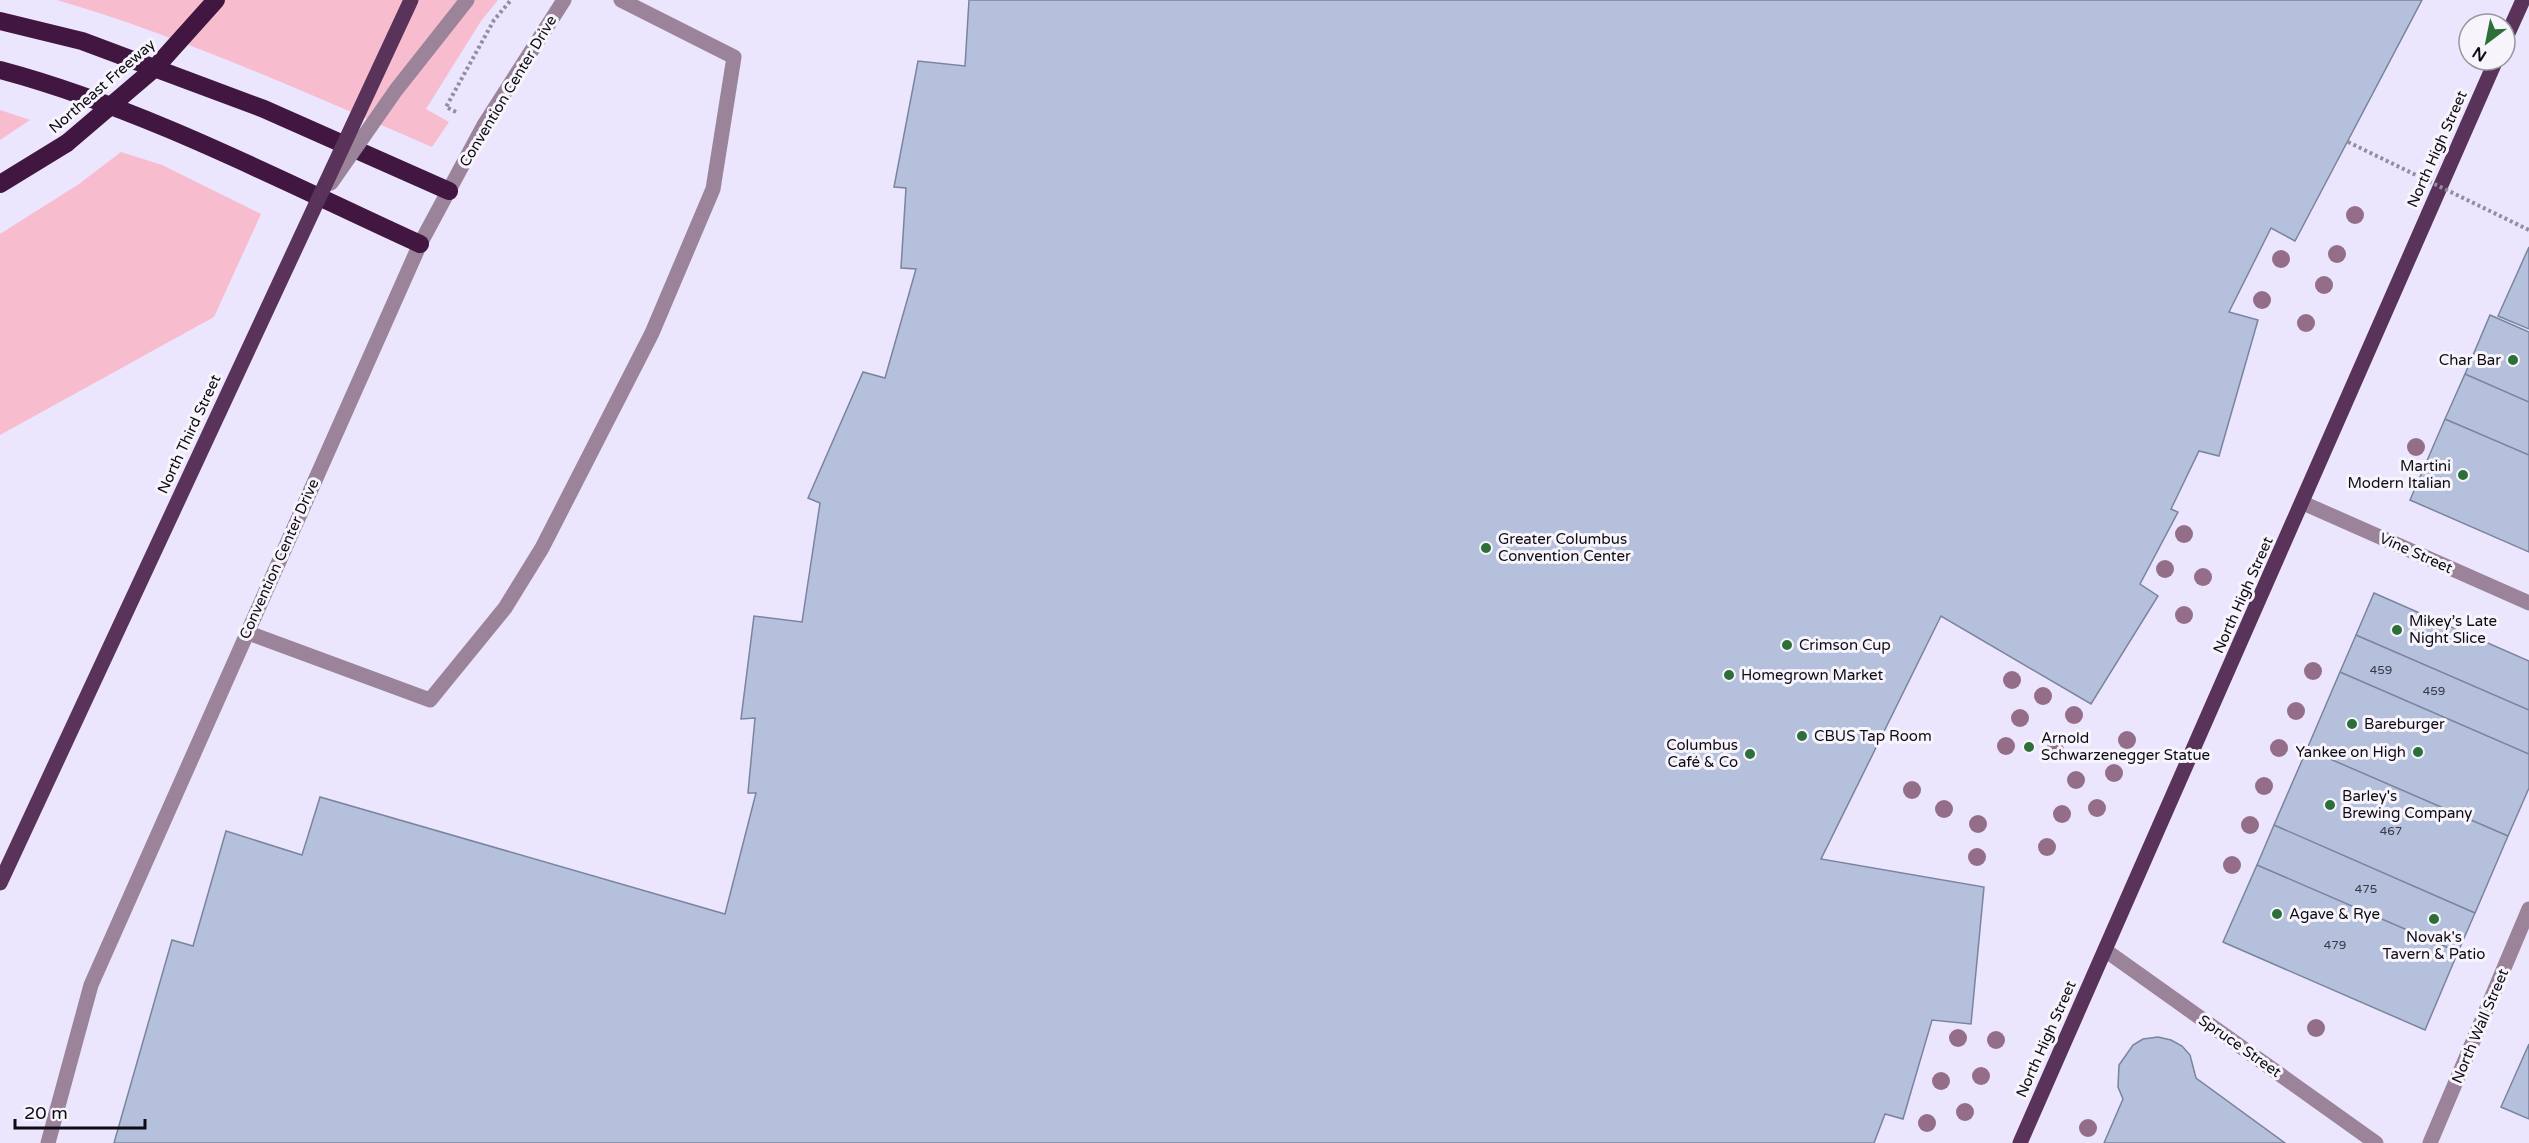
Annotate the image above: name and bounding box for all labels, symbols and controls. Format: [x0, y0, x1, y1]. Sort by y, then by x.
street label: Convention Center Drive [456, 12, 560, 170]
north arrow [2457, 12, 2517, 72]
street label: Northeast Freeway [45, 35, 159, 137]
text: N [2469, 42, 2490, 66]
street label: North High Street [2403, 88, 2471, 210]
place label: Char Bar [2439, 351, 2501, 369]
marker: Char Bar [2506, 353, 2520, 367]
street label: North Third Street [154, 371, 225, 496]
place label: Martini Modern Italian [2348, 457, 2451, 492]
marker: Martini Modern Italian [2456, 468, 2470, 482]
street label: Convention Center Drive [235, 476, 323, 642]
street label: Vine Street [2377, 529, 2456, 577]
place label: Greater Columbus Convention Center [1498, 530, 1631, 565]
street label: North High Street [2209, 534, 2277, 656]
marker: Greater Columbus Convention Center [1479, 541, 1493, 555]
place label: Mikey’s Late Night Slice [2409, 612, 2497, 647]
marker: Mikey’s Late Night Slice [2390, 623, 2404, 637]
place label: Crimson Cup [1799, 636, 1891, 654]
marker: Crimson Cup [1780, 638, 1794, 652]
house number: 459 [2370, 663, 2392, 677]
place label: Homegrown Market [1741, 666, 1884, 684]
marker: Homegrown Market [1722, 668, 1736, 682]
house number: 459 [2423, 684, 2445, 698]
place label: Bareburger [2364, 715, 2445, 733]
marker: Bareburger [2345, 717, 2359, 731]
place label: CBUS Tap Room [1814, 727, 1932, 745]
marker: CBUS Tap Room [1795, 729, 1809, 743]
place label: Arnold Schwarzenegger Statue [2041, 729, 2210, 764]
place label: Columbus Café & Co [1666, 736, 1738, 771]
marker: Arnold Schwarzenegger Statue [2022, 740, 2036, 754]
place label: Yankee on High [2295, 743, 2406, 761]
marker: Yankee on High [2411, 745, 2425, 759]
marker: Columbus Café & Co [1743, 747, 1757, 761]
place label: Barley's Brewing Company [2342, 787, 2472, 822]
marker: Barley's Brewing Company [2323, 798, 2337, 812]
house number: 467 [2380, 824, 2402, 838]
house number: 475 [2355, 882, 2377, 896]
place label: Agave & Rye [2289, 905, 2380, 923]
marker: Agave & Rye [2270, 907, 2284, 921]
marker: Novak's Tavern & Patio [2427, 912, 2441, 926]
place label: Novak's Tavern & Patio [2383, 928, 2485, 963]
house number: 479 [2324, 938, 2346, 952]
street label: North Wall Street [2448, 966, 2512, 1086]
street label: North High Street [2012, 978, 2080, 1100]
street label: Spruce Street [2195, 1011, 2285, 1081]
scale bar [15, 1092, 146, 1130]
text: 20 m [24, 1102, 68, 1124]

